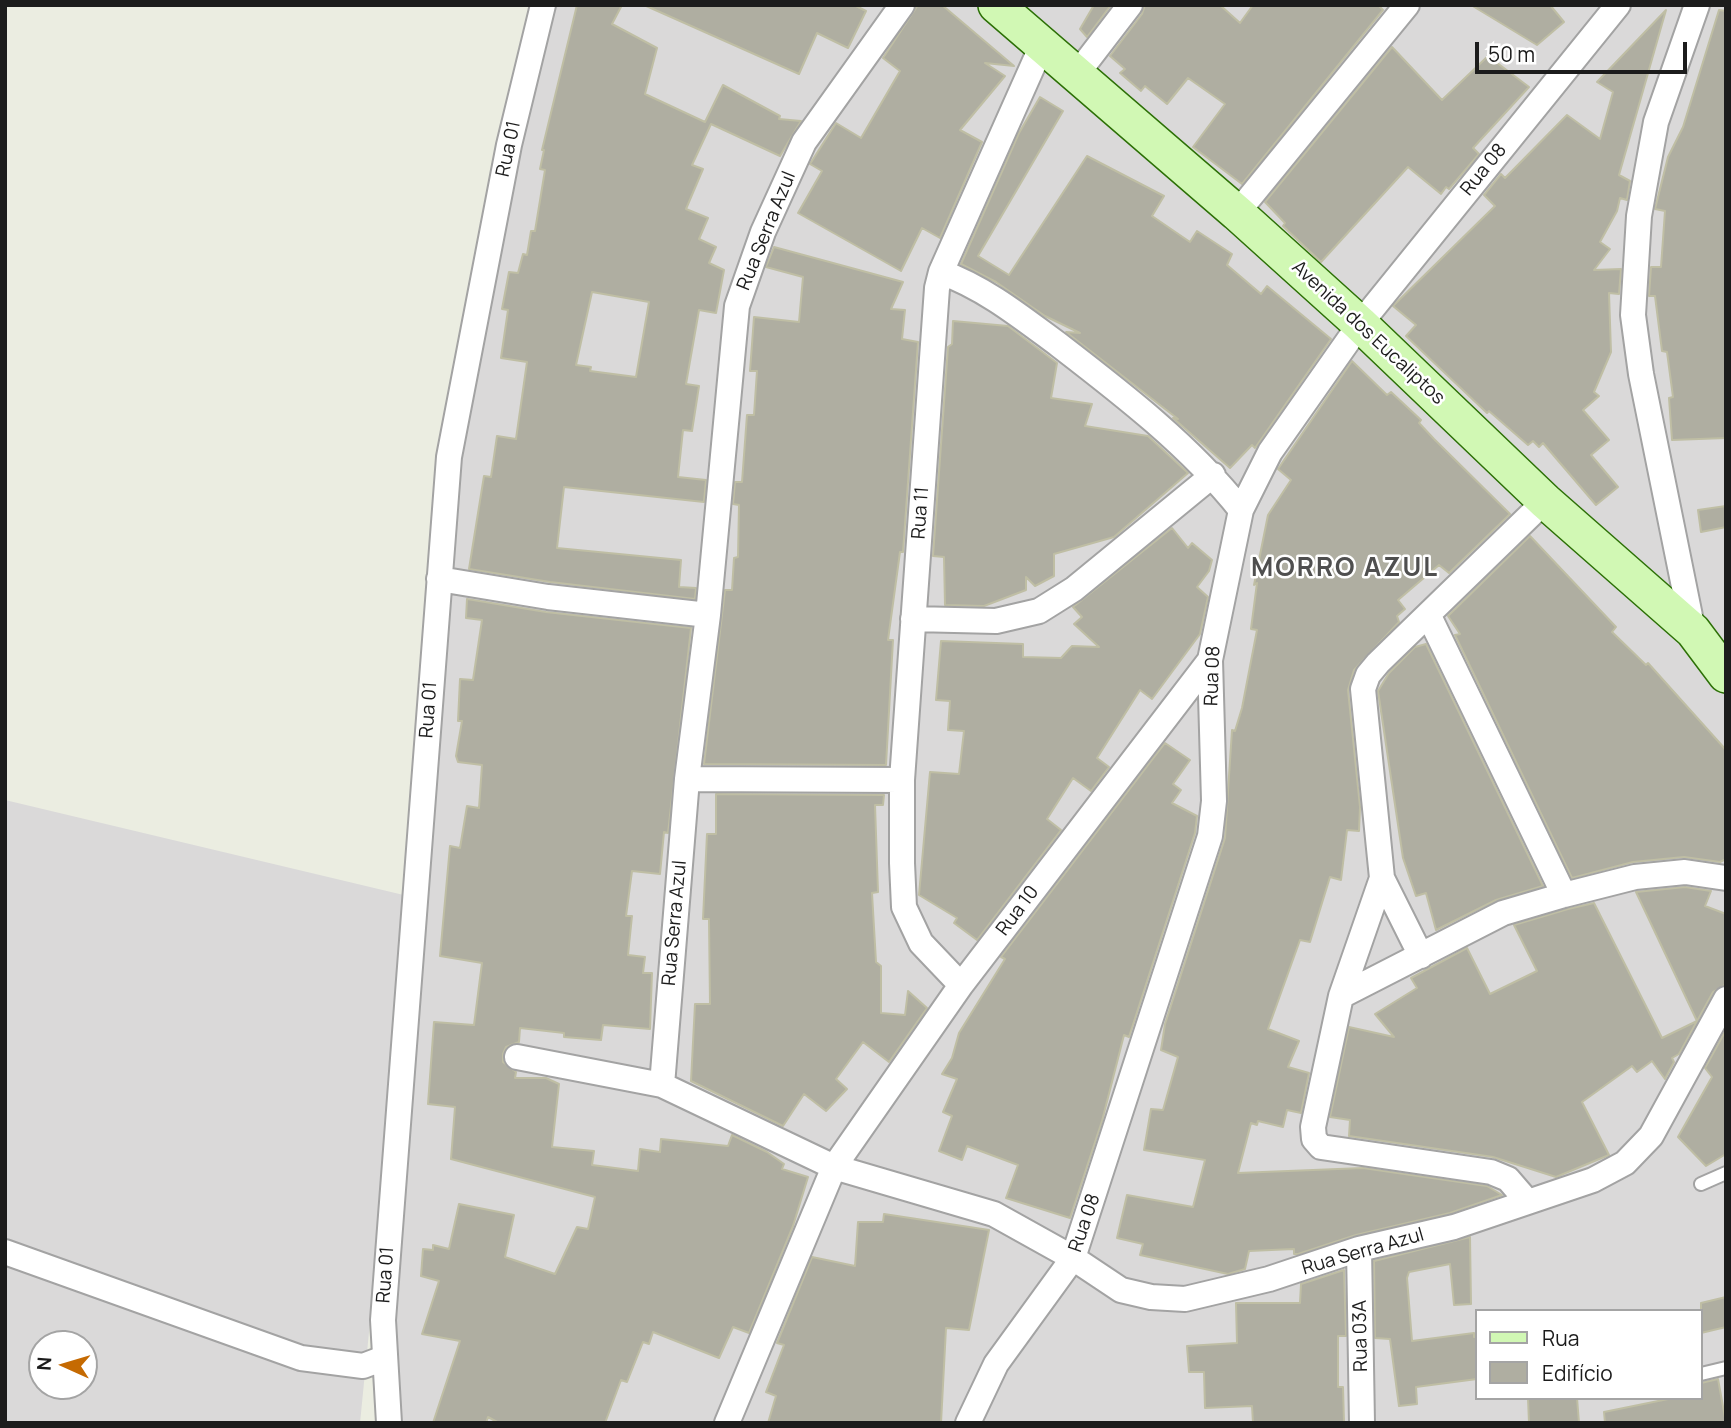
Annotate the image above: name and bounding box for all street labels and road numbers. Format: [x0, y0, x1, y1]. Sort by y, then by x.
street label: Rua 01 [492, 119, 526, 179]
street label: Rua 08 [1456, 139, 1512, 201]
street label: Rua Serra Azul [733, 168, 801, 294]
street label: Avenida dos Eucaliptos [1287, 256, 1449, 410]
street label: Rua 11 [908, 486, 934, 540]
street label: Rua 08 [1201, 646, 1225, 706]
street label: Rua 01 [416, 681, 442, 739]
street label: Rua Serra Azul [658, 859, 692, 987]
street label: Rua 10 [992, 882, 1044, 940]
street label: Rua 08 [1064, 1191, 1106, 1255]
street label: Rua Serra Azul [1299, 1224, 1427, 1280]
street label: Rua 01 [373, 1246, 399, 1304]
street label: Rua 03A [1349, 1300, 1373, 1372]

